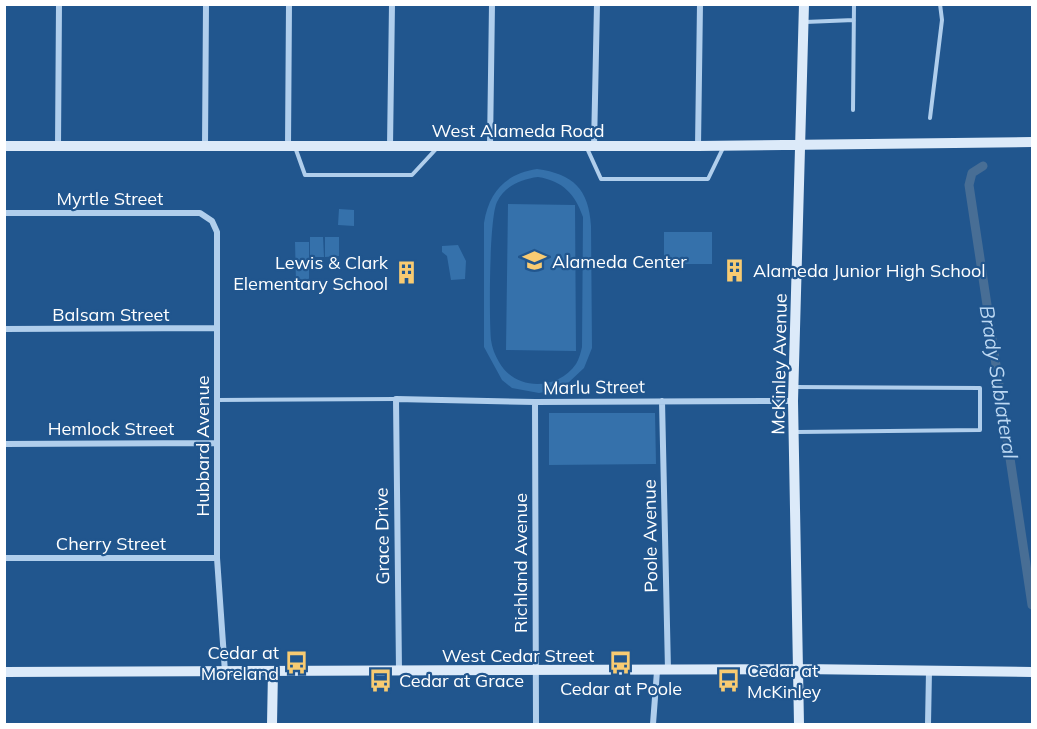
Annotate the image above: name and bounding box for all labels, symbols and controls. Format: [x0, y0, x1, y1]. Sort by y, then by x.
street label: West Alameda Road [432, 119, 604, 142]
street label: Myrtle Street [57, 187, 163, 210]
school or university icon: Alameda Center [521, 248, 547, 274]
place label: Alameda Center [552, 250, 687, 273]
place label: Lewis & Clark Elementary School [233, 251, 389, 295]
building icon: Alameda Junior High School [722, 257, 748, 283]
building icon: Lewis & Clark Elementary School [393, 259, 419, 285]
place label: Alameda Junior High School [753, 259, 986, 282]
street label: McKinley Avenue [766, 293, 792, 435]
street label: Balsam Street [52, 303, 170, 326]
water label: Brady Sublateral [975, 303, 1024, 461]
street label: Hubbard Avenue [191, 375, 214, 517]
street label: Marlu Street [543, 375, 645, 399]
street label: Hemlock Street [48, 417, 174, 440]
street label: Poole Avenue [638, 479, 662, 593]
street label: Grace Drive [370, 487, 394, 585]
street label: Richland Avenue [509, 493, 532, 633]
street label: Cherry Street [56, 532, 166, 555]
place label: Cedar at Moreland [201, 641, 279, 685]
street label: West Cedar Street [442, 644, 594, 667]
bus stop icon: Cedar at Moreland [284, 649, 310, 675]
bus stop icon: Cedar at Poole [608, 649, 634, 675]
place label: Cedar at McKinley [747, 659, 822, 703]
bus stop icon: Cedar at Grace [368, 667, 394, 693]
bus stop icon: Cedar at McKinley [716, 667, 742, 693]
place label: Cedar at Grace [399, 669, 524, 692]
place label: Cedar at Poole [560, 677, 682, 700]

